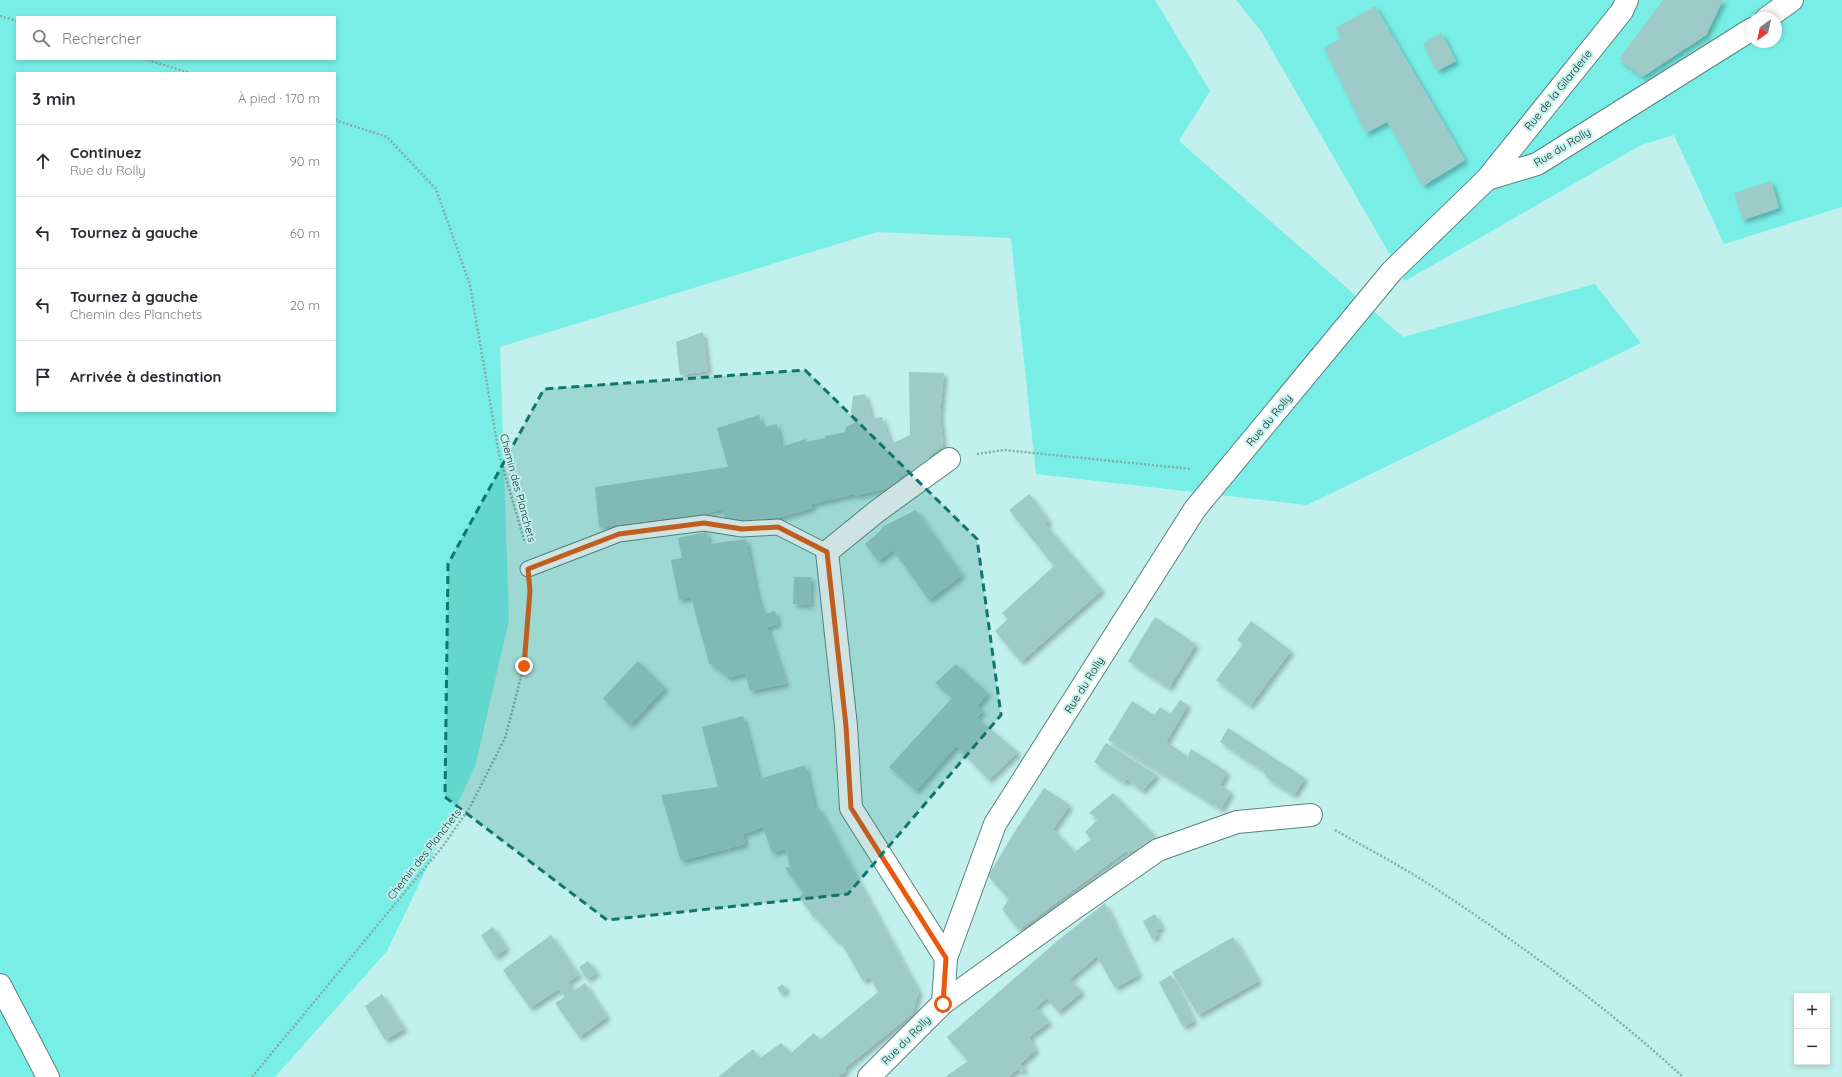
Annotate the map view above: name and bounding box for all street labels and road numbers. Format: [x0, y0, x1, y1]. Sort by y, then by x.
street label: Rue de la Gilarderie [1521, 47, 1595, 133]
street label: Rue du Rolly [1531, 125, 1593, 169]
street label: Rue du Rolly [1243, 391, 1295, 449]
street label: Chemin des Planchets [497, 432, 539, 544]
street label: Rue du Rolly [1061, 654, 1107, 716]
street label: Chemin des Planchets [384, 806, 464, 902]
street label: Rue du Rolly [878, 1012, 934, 1068]

